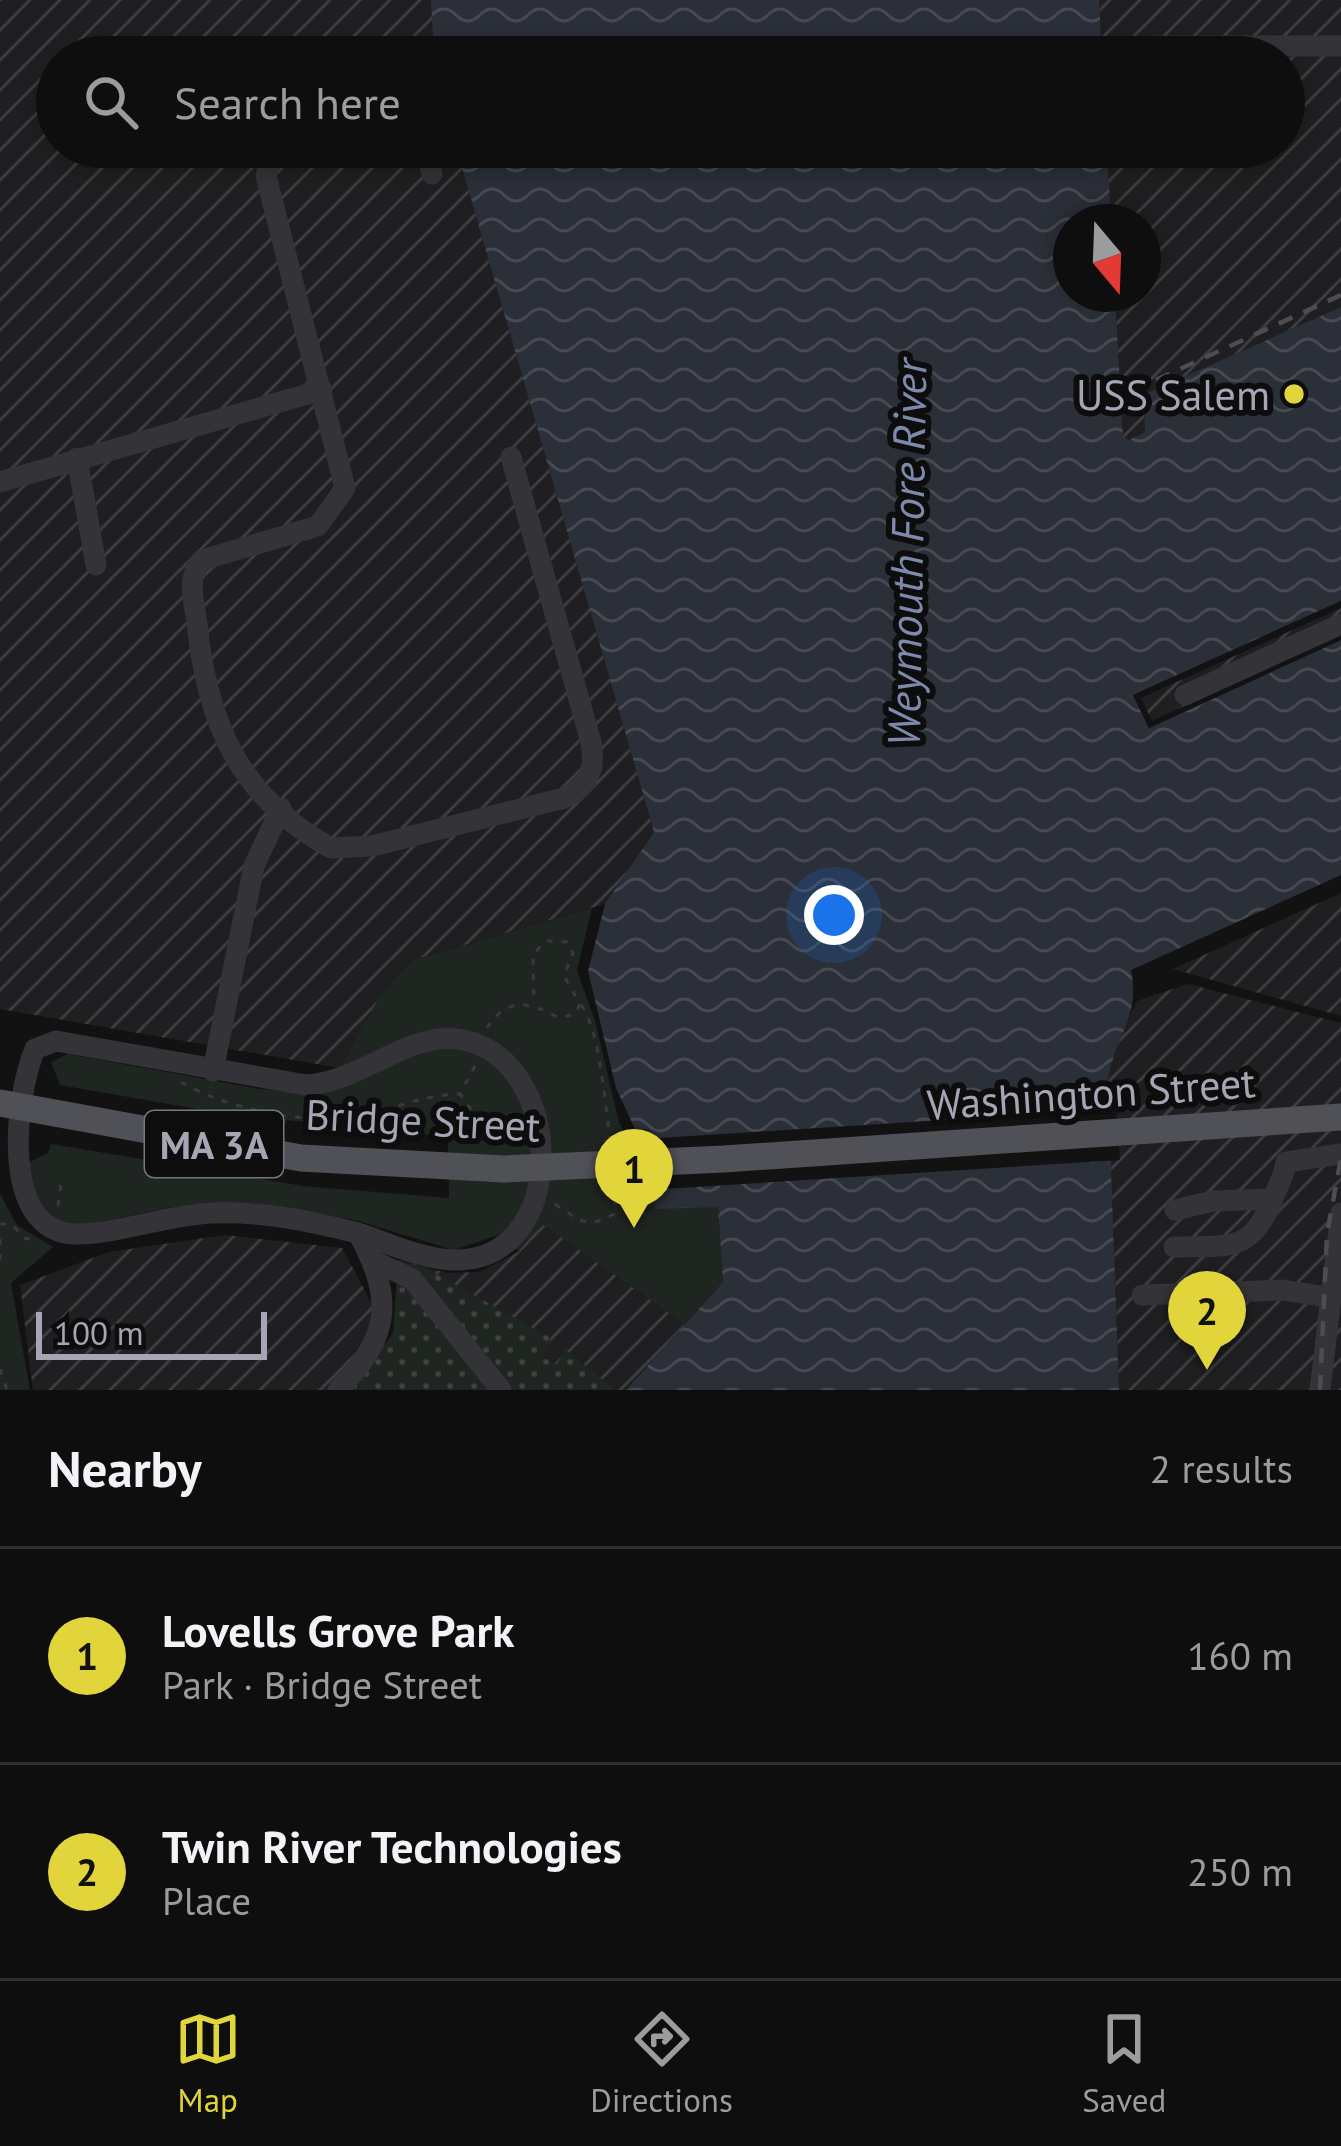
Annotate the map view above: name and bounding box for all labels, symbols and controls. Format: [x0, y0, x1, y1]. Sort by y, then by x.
search box [36, 36, 1305, 168]
icon: search [78, 69, 144, 135]
text: Search here [174, 73, 401, 131]
north arrow [1053, 204, 1161, 312]
water label: Weymouth Fore River [874, 355, 938, 747]
place label: USS Salem [1076, 367, 1270, 422]
marker: USS Salem [1281, 381, 1307, 407]
your location [804, 885, 864, 945]
street label: Washington Street [925, 1054, 1257, 1132]
street label: Bridge Street [304, 1086, 542, 1154]
road number: MA 3A [145, 1111, 283, 1177]
pin: 1 [595, 1129, 673, 1228]
pin: 2 [1168, 1271, 1246, 1370]
scale bar [36, 1306, 267, 1359]
text: 100 m [54, 1311, 144, 1354]
text: Nearby [48, 1435, 202, 1501]
text: 2 results [1150, 1443, 1293, 1494]
text: Lovells Grove Park [162, 1601, 514, 1659]
text: 1 [76, 1630, 98, 1681]
text: 160 m [1187, 1630, 1293, 1681]
text: Park · Bridge Street [162, 1659, 482, 1710]
text: Twin River Technologies [162, 1817, 622, 1875]
text: 2 [76, 1846, 98, 1897]
text: 250 m [1187, 1846, 1293, 1897]
text: Place [162, 1875, 251, 1926]
tab: Map [175, 2006, 241, 2121]
tab: Directions [590, 2006, 733, 2121]
tab: Saved [1082, 2006, 1166, 2121]

